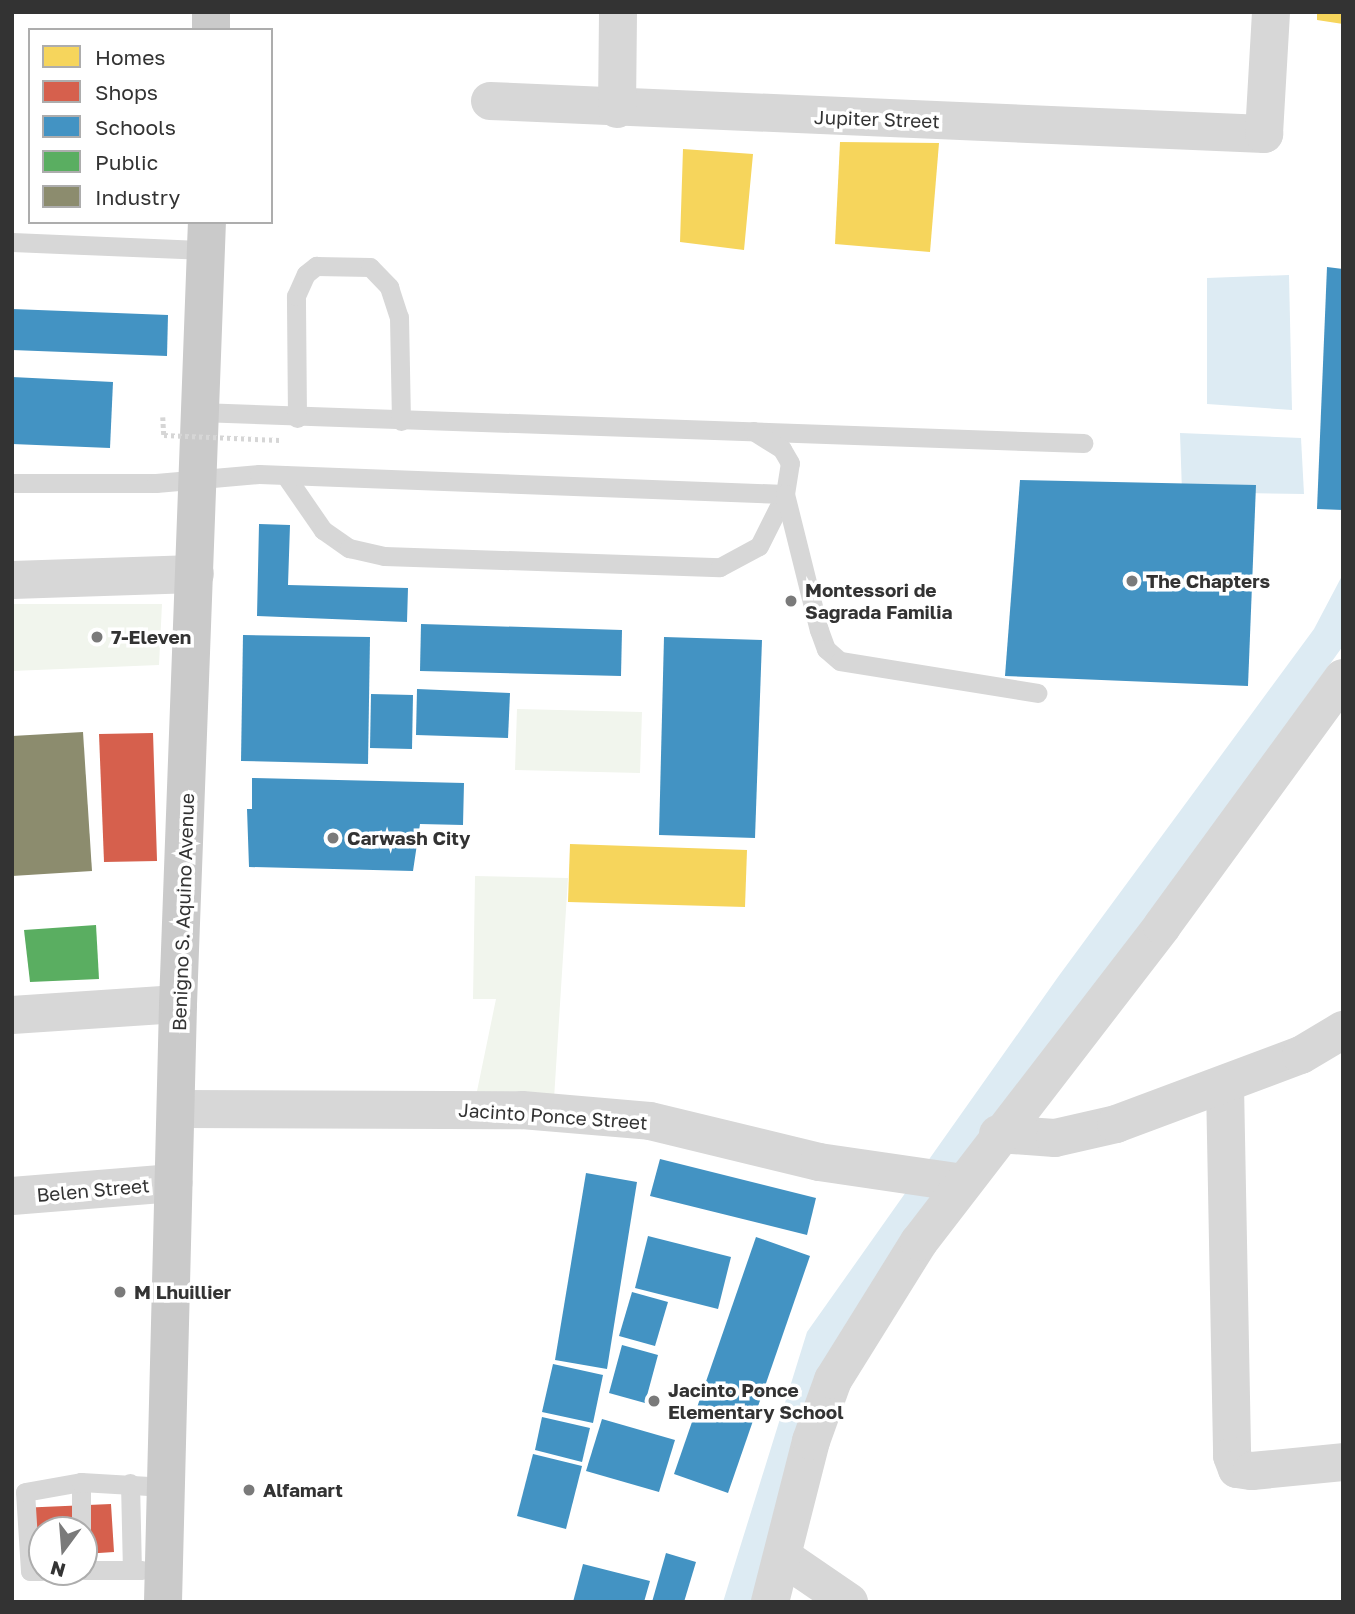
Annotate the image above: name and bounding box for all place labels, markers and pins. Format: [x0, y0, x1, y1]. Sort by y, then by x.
place label: The Chapters [1146, 570, 1270, 592]
marker: The Chapters [1124, 573, 1140, 589]
place label: Montessori de Sagrada Familia [805, 579, 952, 623]
marker: Montessori de Sagrada Familia [783, 593, 799, 609]
place label: 7-Eleven [111, 626, 191, 648]
marker: 7-Eleven [89, 629, 105, 645]
place label: Carwash City [347, 827, 470, 849]
marker: Carwash City [325, 830, 341, 846]
place label: M Lhuillier [134, 1281, 231, 1303]
marker: M Lhuillier [112, 1284, 128, 1300]
place label: Jacinto Ponce Elementary School [668, 1379, 844, 1423]
marker: Jacinto Ponce Elementary School [646, 1393, 662, 1409]
place label: Alfamart [263, 1479, 343, 1501]
marker: Alfamart [241, 1482, 257, 1498]

